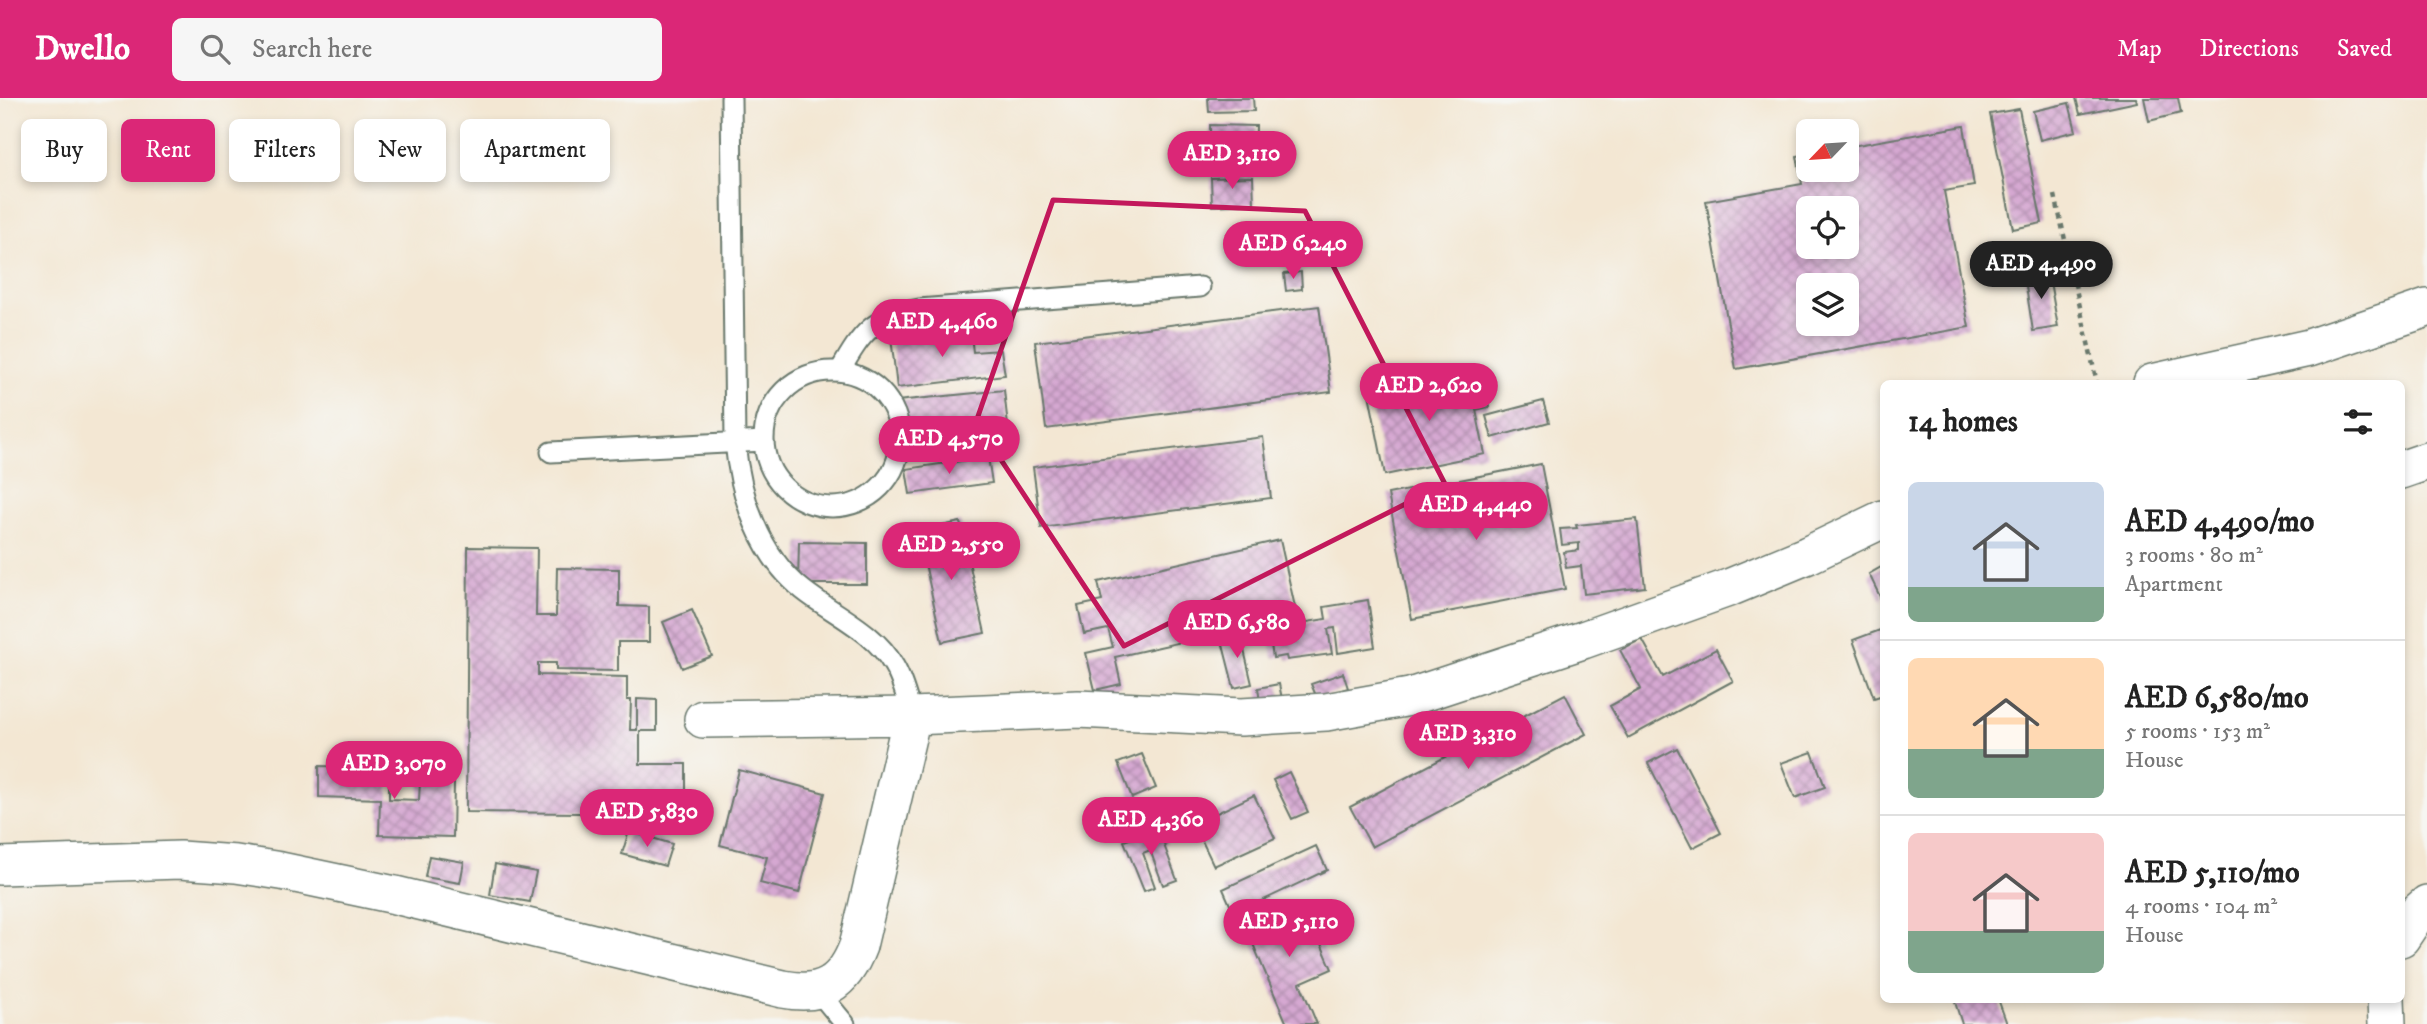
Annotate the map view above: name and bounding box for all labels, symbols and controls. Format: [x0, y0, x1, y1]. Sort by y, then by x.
search box [172, 18, 662, 81]
text: Dwello [35, 29, 130, 70]
icon: search [196, 30, 234, 68]
text: Search here [252, 33, 372, 66]
text: Map [2117, 34, 2162, 64]
text: Directions [2200, 34, 2299, 64]
text: Saved [2337, 34, 2392, 64]
chip: Buy [21, 119, 107, 182]
chip: Rent [121, 119, 215, 182]
chip: Filters [229, 119, 340, 182]
chip: New [354, 119, 446, 182]
chip: Apartment [460, 119, 610, 182]
north arrow [1796, 119, 1858, 182]
map controls [1796, 119, 1859, 336]
pin: AED 3,110 [1152, 132, 1312, 191]
text: AED 3,110 [1184, 139, 1280, 168]
button: locate [1796, 196, 1859, 259]
pin: AED 6,240 [1213, 222, 1373, 281]
text: AED 6,240 [1239, 229, 1347, 258]
pin: AED 4,490 [1961, 242, 2121, 301]
text: AED 4,490 [1986, 249, 2096, 278]
button: layers [1796, 273, 1859, 336]
pin: AED 4,460 [862, 300, 1022, 359]
text: AED 4,460 [886, 307, 998, 336]
pin: AED 2,620 [1349, 364, 1509, 423]
text: AED 2,620 [1376, 371, 1482, 400]
icon: filters [2339, 403, 2377, 441]
text: 14 homes [1908, 404, 2018, 441]
pin: AED 4,570 [869, 416, 1029, 476]
text: AED 4,570 [895, 424, 1003, 453]
pin: AED 4,440 [1396, 482, 1556, 542]
text: AED 4,440 [1420, 490, 1532, 519]
text: AED 4,490/mo [2125, 504, 2314, 541]
icon: home [1964, 510, 2048, 594]
pin: AED 2,550 [871, 522, 1031, 582]
text: AED 2,550 [898, 530, 1004, 559]
text: 3 rooms · 80 m² [2125, 541, 2263, 570]
text: Apartment [2125, 570, 2223, 599]
pin: AED 6,580 [1157, 601, 1317, 660]
text: AED 6,580 [1184, 608, 1290, 637]
text: AED 6,580/mo [2125, 680, 2309, 717]
icon: home [1964, 686, 2048, 770]
pin: AED 3,310 [1388, 712, 1548, 771]
text: 5 rooms · 153 m² [2125, 717, 2270, 746]
text: AED 3,310 [1419, 719, 1517, 748]
pin: AED 3,070 [314, 742, 474, 801]
text: House [2125, 746, 2183, 775]
text: AED 3,070 [342, 749, 446, 778]
pin: AED 5,830 [567, 790, 727, 849]
text: AED 5,830 [596, 797, 698, 826]
pin: AED 4,360 [1071, 798, 1231, 857]
text: AED 4,360 [1098, 805, 1204, 834]
text: AED 5,110/mo [2125, 855, 2299, 892]
icon: home [1964, 861, 2048, 945]
text: 4 rooms · 104 m² [2125, 892, 2277, 921]
pin: AED 5,110 [1209, 900, 1369, 959]
text: AED 5,110 [1239, 907, 1339, 936]
text: House [2125, 921, 2183, 950]

